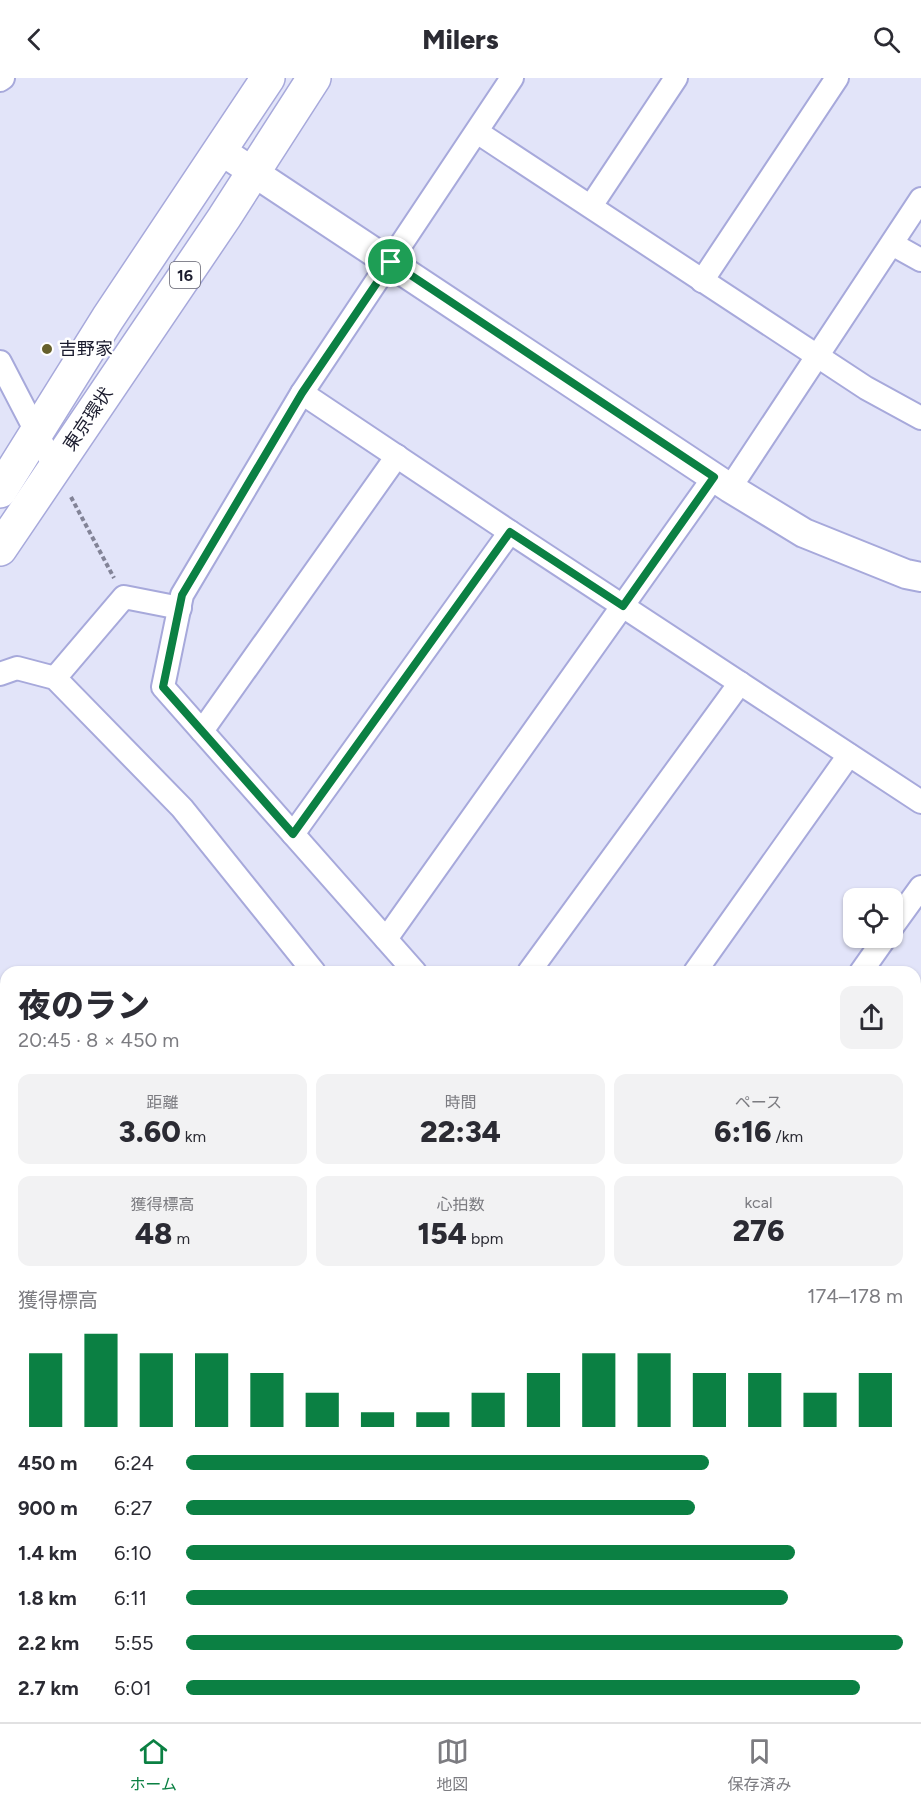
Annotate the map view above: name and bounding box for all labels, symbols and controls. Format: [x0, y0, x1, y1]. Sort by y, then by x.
icon: back [18, 23, 51, 56]
text: Milers [422, 23, 499, 56]
icon: search [870, 23, 903, 56]
pin [365, 236, 416, 287]
icon: arrive [374, 245, 407, 278]
road number: 16 [170, 262, 200, 288]
place label: 吉野家 [59, 338, 113, 360]
marker: 吉野家 [40, 342, 54, 356]
street label: 東京環状 [59, 383, 117, 455]
map controls [843, 888, 903, 948]
button: locate [843, 888, 903, 948]
text: 夜のラン [18, 986, 150, 1025]
button: share [840, 986, 903, 1049]
text: 20:45 · 8 × 450 m [18, 1028, 179, 1052]
text: 距離 [146, 1093, 179, 1112]
text: 時間 [444, 1093, 477, 1112]
text: ペース [735, 1093, 782, 1112]
text: 3.60 [119, 1113, 181, 1150]
text: 22:34 [420, 1113, 501, 1150]
text: 6:16 [714, 1113, 772, 1150]
text: km [181, 1127, 206, 1146]
text: /km [772, 1127, 803, 1146]
text: kcal [745, 1193, 772, 1212]
text: 獲得標高 [130, 1195, 195, 1214]
text: 心拍数 [436, 1195, 485, 1214]
text: 276 [732, 1212, 785, 1249]
text: 48 [135, 1215, 172, 1252]
text: 154 [418, 1215, 467, 1252]
text: m [172, 1229, 190, 1248]
text: bpm [467, 1229, 503, 1248]
text: 174–178 m [807, 1284, 903, 1308]
text: 獲得標高 [18, 1288, 98, 1312]
text: 450 m [18, 1451, 77, 1475]
text: 6:24 [114, 1451, 154, 1475]
text: 900 m [18, 1496, 78, 1520]
text: 6:27 [114, 1496, 152, 1520]
text: 1.4 km [18, 1541, 77, 1565]
text: 6:10 [114, 1541, 151, 1565]
text: 1.8 km [18, 1586, 77, 1610]
text: 6:11 [114, 1586, 147, 1610]
text: 2.2 km [18, 1631, 79, 1655]
text: 5:55 [114, 1631, 154, 1655]
text: 2.7 km [18, 1676, 79, 1700]
text: 6:01 [114, 1676, 151, 1700]
tab: ホーム [129, 1735, 177, 1795]
tab: 地図 [436, 1735, 469, 1795]
tab: 保存済み [728, 1735, 792, 1795]

